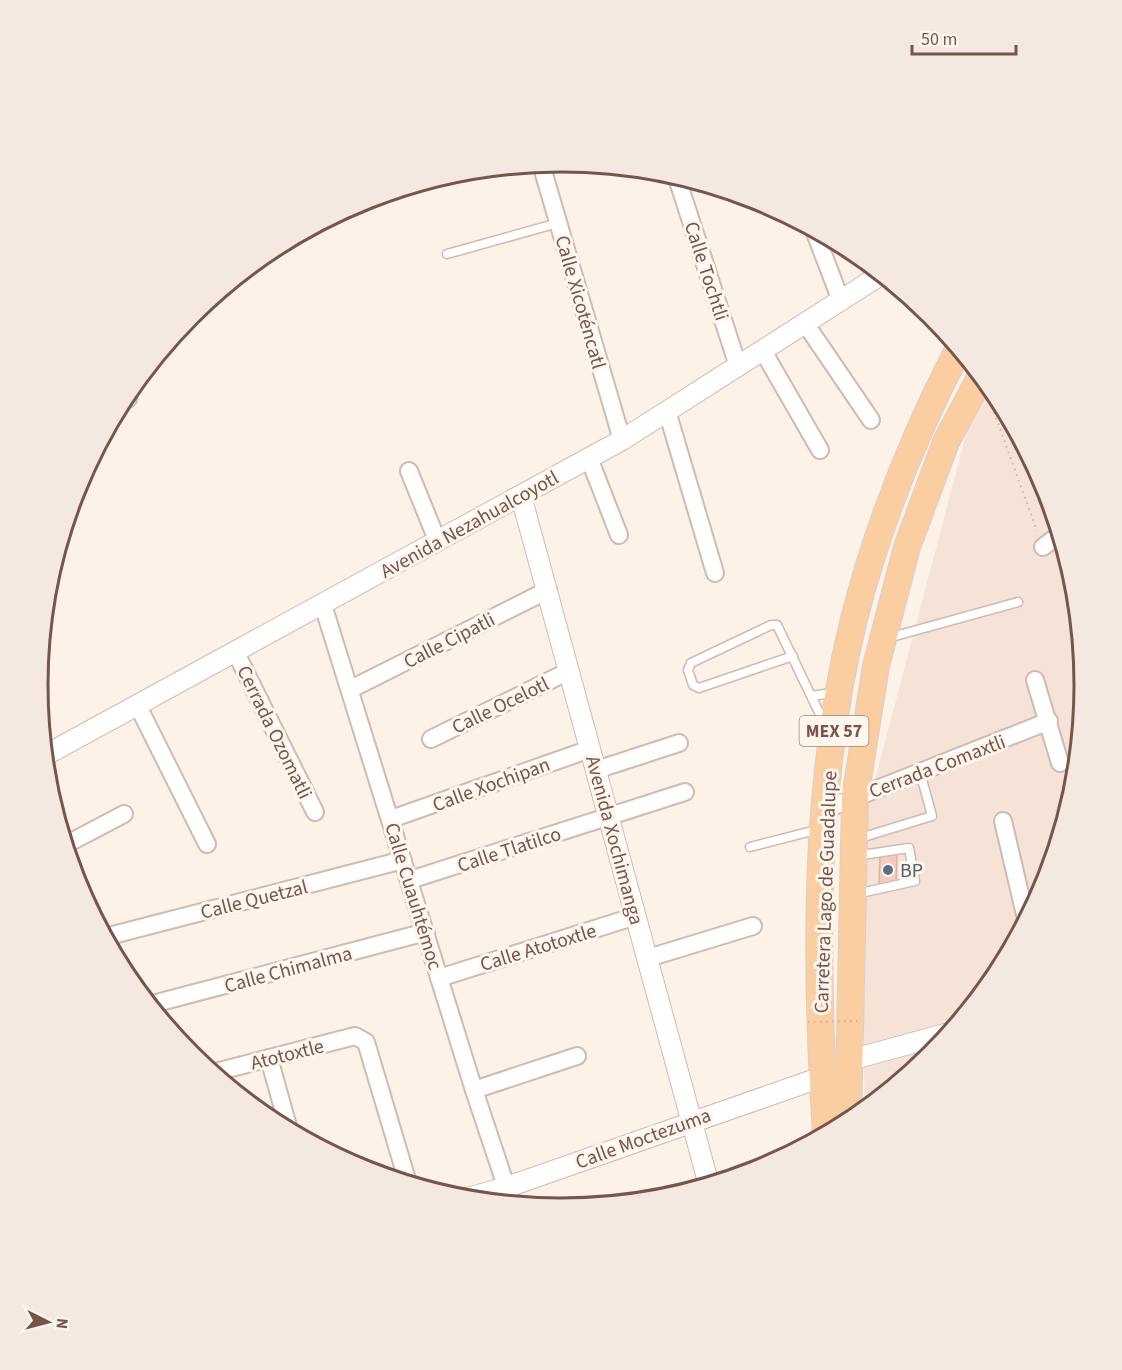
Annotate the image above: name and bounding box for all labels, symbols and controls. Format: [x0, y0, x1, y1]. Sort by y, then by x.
scale bar [912, 18, 1016, 56]
text: 50 m [921, 27, 957, 52]
street label: Calle Tochtli [677, 218, 735, 324]
street label: Calle Xicoténcatl [548, 232, 613, 372]
street label: Avenida Nezahualcoyotl [375, 464, 564, 586]
street label: Calle Cipatli [399, 606, 500, 676]
street label: Cerrada Ozomatli [230, 661, 319, 804]
street label: Calle Ocelotl [447, 670, 554, 741]
road number: MEX 57 [800, 716, 868, 746]
street label: Cerrada Comaxtli [865, 728, 1010, 806]
street label: Calle Xochipan [429, 751, 554, 819]
street label: Avenida Xochimanga [578, 752, 650, 928]
street label: Carretera Lago de Guadalupe [808, 770, 844, 1014]
street label: Calle Cuauhtémoc [377, 819, 449, 973]
street label: Calle Tlatilco [454, 820, 565, 880]
place label: BP [900, 857, 923, 885]
marker: BP [881, 863, 895, 877]
street label: Calle Quetzal [198, 873, 311, 927]
street label: Calle Atotoxtle [477, 917, 600, 979]
street label: Calle Chimalma [221, 939, 355, 1000]
street label: Atotoxtle [248, 1032, 327, 1078]
street label: Calle Moctezuma [572, 1101, 715, 1176]
north arrow [18, 1292, 78, 1352]
text: N [50, 1317, 73, 1330]

